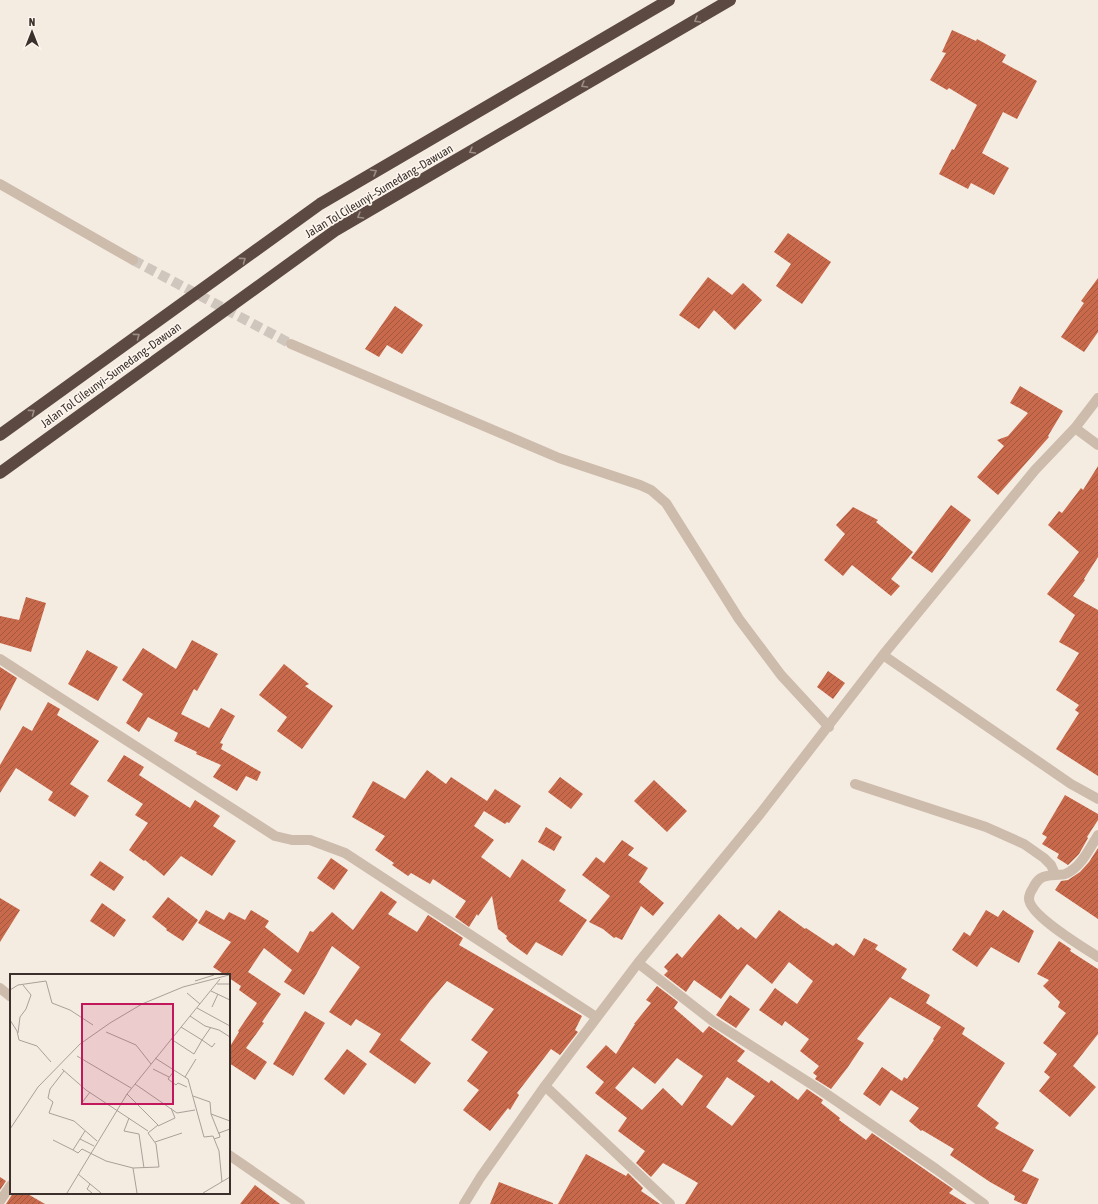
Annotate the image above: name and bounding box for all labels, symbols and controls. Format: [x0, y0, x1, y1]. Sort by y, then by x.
north arrow [12, 12, 52, 52]
one-way arrow [694, 15, 701, 22]
text: N [29, 16, 35, 28]
one-way arrow [581, 81, 589, 88]
street label: Jalan Tol Cileunyi–Sumedang–Dawuan [303, 141, 455, 241]
one-way arrow [469, 146, 476, 153]
one-way arrow [370, 170, 377, 177]
one-way arrow [357, 212, 364, 219]
one-way arrow [238, 258, 245, 265]
street label: Jalan Tol Cileunyi–Sumedang–Dawuan [38, 319, 184, 431]
one-way arrow [133, 333, 140, 341]
one-way arrow [27, 410, 34, 417]
inset map [10, 974, 230, 1194]

